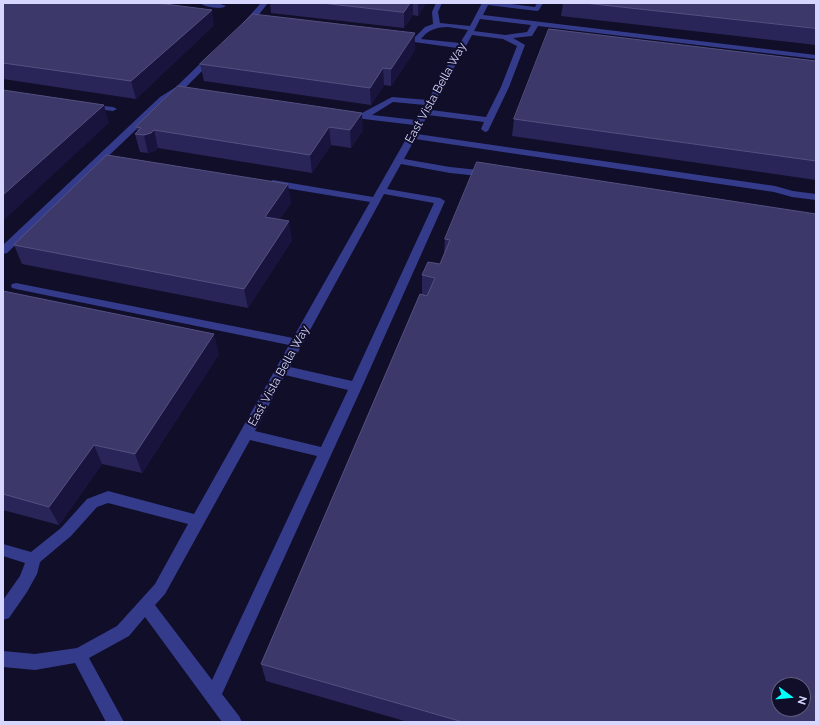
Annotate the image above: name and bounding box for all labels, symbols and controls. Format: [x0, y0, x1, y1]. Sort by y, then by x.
street label: East Vista Bella Way [402, 40, 470, 146]
street label: East Vista Bella Way [245, 323, 313, 429]
north arrow [771, 677, 811, 717]
text: N [795, 694, 809, 706]

